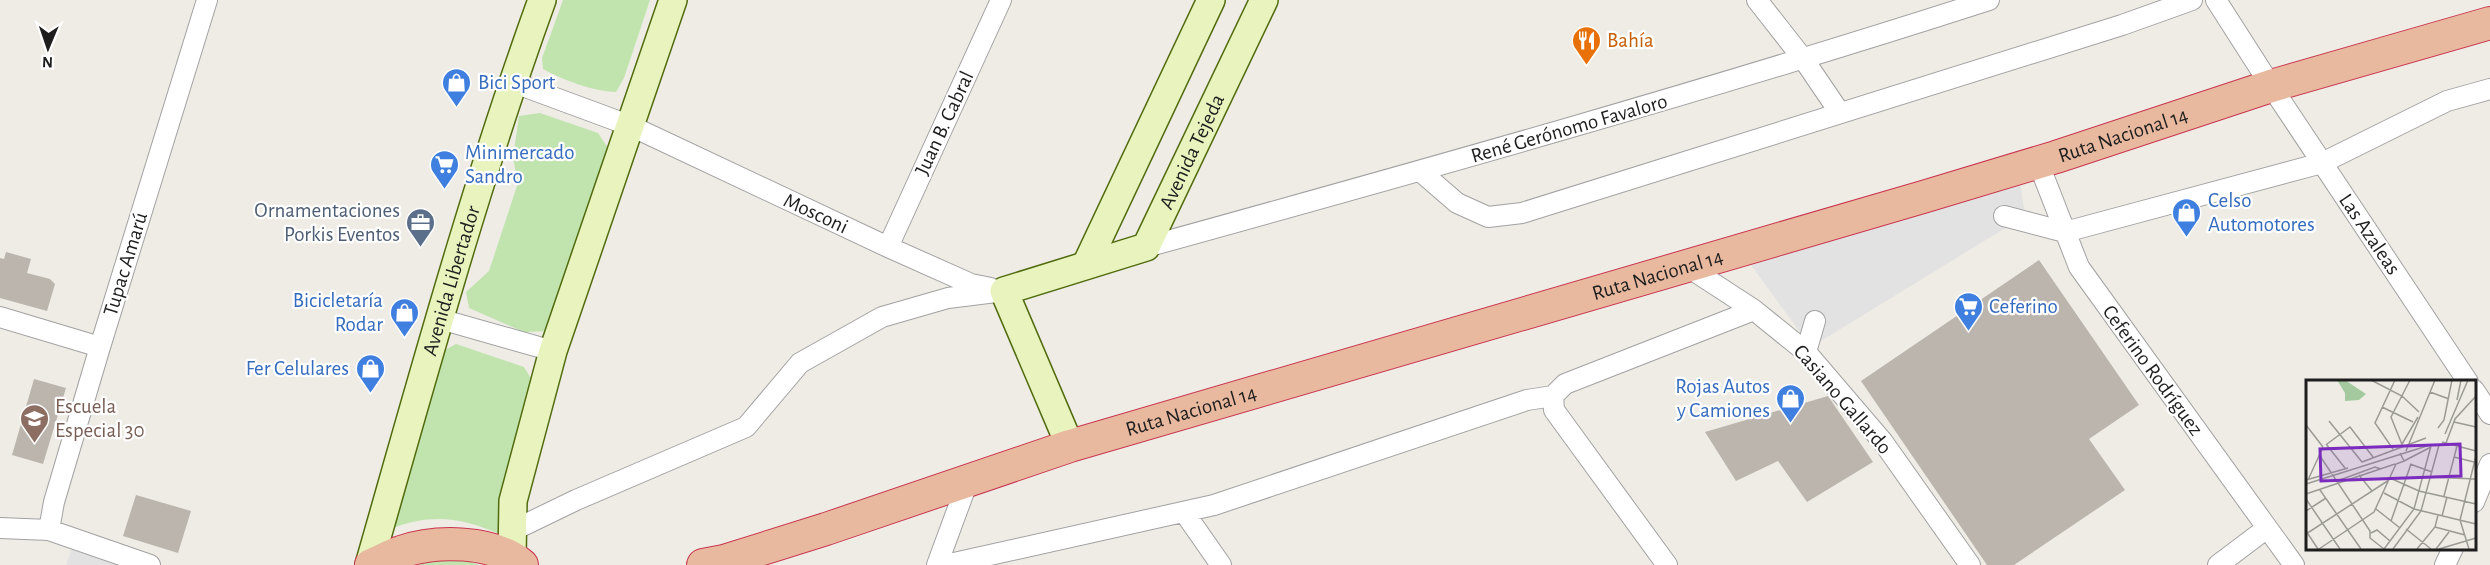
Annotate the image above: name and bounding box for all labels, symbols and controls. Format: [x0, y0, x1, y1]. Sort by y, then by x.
north arrow [18, 18, 78, 78]
restaurant icon: Bahía [1570, 24, 1602, 66]
place label: Bahía [1607, 30, 1654, 51]
text: N [42, 54, 53, 70]
shop icon: Bici Sport [441, 66, 473, 108]
street label: Juan B. Cabral [911, 68, 978, 178]
place label: Bici Sport [478, 72, 555, 93]
street label: René Gerónomo Favaloro [1469, 90, 1670, 167]
street label: Avenida Tejeda [1156, 91, 1229, 212]
street label: Ruta Nacional 14 [2056, 104, 2191, 167]
place label: Minimercado Sandro [465, 142, 575, 187]
supermarket icon: Minimercado Sandro [428, 148, 460, 190]
street label: Mosconi [780, 189, 851, 237]
place label: Celso Automotores [2208, 190, 2315, 235]
street label: Las Azaleas [2335, 190, 2404, 279]
shop icon: Celso Automotores [2171, 196, 2203, 238]
place label: Ornamentaciones Porkis Eventos [254, 200, 400, 245]
street label: Avenida Libertador [419, 203, 484, 358]
office icon: Ornamentaciones Porkis Eventos [405, 206, 437, 248]
street label: Tupac Amarú [100, 210, 151, 318]
street label: Ruta Nacional 14 [1590, 246, 1726, 304]
place label: Bicicletaría Rodar [293, 290, 383, 335]
supermarket icon: Ceferino [1952, 290, 1984, 332]
shop icon: Bicicletaría Rodar [388, 296, 420, 338]
place label: Ceferino [1989, 296, 2058, 317]
street label: Ceferino Rodríguez [2098, 301, 2207, 439]
street label: Casiano Gallardo [1790, 341, 1896, 458]
shop icon: Fer Celulares [354, 352, 386, 394]
place label: Fer Celulares [246, 358, 349, 379]
place label: Rojas Autos y Camiones [1675, 376, 1770, 421]
inset map [2306, 380, 2475, 550]
street label: Ruta Nacional 14 [1123, 382, 1259, 440]
shop icon: Rojas Autos y Camiones [1775, 382, 1807, 424]
place label: Escuela Especial 30 [55, 396, 145, 441]
school or university icon: Escuela Especial 30 [18, 402, 50, 444]

